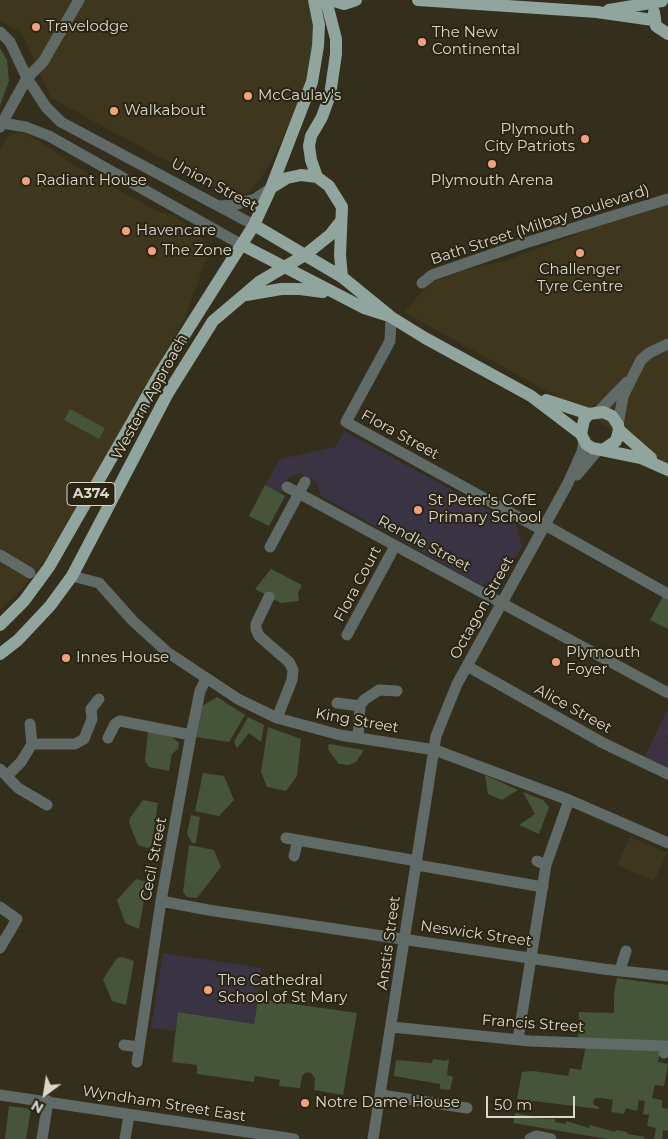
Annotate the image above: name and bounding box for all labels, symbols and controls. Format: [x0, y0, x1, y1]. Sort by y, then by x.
place label: Travelodge [46, 18, 128, 36]
marker: Travelodge [30, 21, 42, 33]
place label: The New Continental [432, 24, 520, 59]
marker: The New Continental [416, 36, 428, 48]
place label: McCaulay's [258, 87, 341, 105]
marker: McCaulay's [242, 90, 254, 102]
place label: Walkabout [124, 102, 206, 120]
marker: Walkabout [108, 105, 120, 117]
place label: Plymouth City Patriots [485, 121, 575, 156]
marker: Plymouth City Patriots [579, 133, 591, 145]
street label: Union Street [168, 155, 260, 215]
marker: Plymouth Arena [486, 158, 498, 170]
place label: Radiant House [36, 172, 147, 190]
place label: Plymouth Arena [430, 172, 554, 190]
marker: Radiant House [20, 175, 32, 187]
street label: Bath Street (Milbay Boulevard) [428, 181, 652, 269]
place label: Havencare [136, 222, 216, 240]
marker: Havencare [120, 225, 132, 237]
place label: The Zone [162, 242, 232, 260]
marker: The Zone [146, 245, 158, 257]
marker: Challenger Tyre Centre [574, 247, 586, 259]
place label: Challenger Tyre Centre [537, 261, 623, 296]
street label: Western Approach [108, 331, 192, 463]
street label: Flora Street [358, 406, 442, 464]
road number: A374 [67, 482, 115, 506]
place label: St Peter's CofE Primary School [428, 492, 542, 527]
marker: St Peter's CofE Primary School [412, 504, 424, 516]
street label: Rendle Street [374, 512, 474, 576]
street label: Flora Court [331, 543, 385, 625]
street label: Octagon Street [446, 553, 518, 663]
place label: Plymouth Foyer [566, 644, 640, 679]
place label: Innes House [76, 649, 169, 667]
marker: Innes House [60, 652, 72, 664]
marker: Plymouth Foyer [550, 656, 562, 668]
street label: Alice Street [531, 680, 615, 738]
street label: King Street [314, 705, 400, 737]
street label: Cecil Street [137, 816, 171, 902]
street label: Anstis Street [373, 895, 405, 991]
street label: Neswick Street [419, 917, 533, 951]
place label: The Cathedral School of St Mary [218, 972, 347, 1007]
marker: The Cathedral School of St Mary [202, 984, 214, 996]
street label: Francis Street [481, 1011, 585, 1037]
north arrow [20, 1069, 70, 1119]
street label: Wyndham Street East [81, 1082, 247, 1126]
scale bar [488, 1086, 577, 1118]
place label: Notre Dame House [315, 1094, 460, 1112]
text: 50 m [494, 1095, 532, 1114]
text: N [28, 1096, 47, 1117]
marker: Notre Dame House [299, 1097, 311, 1109]

